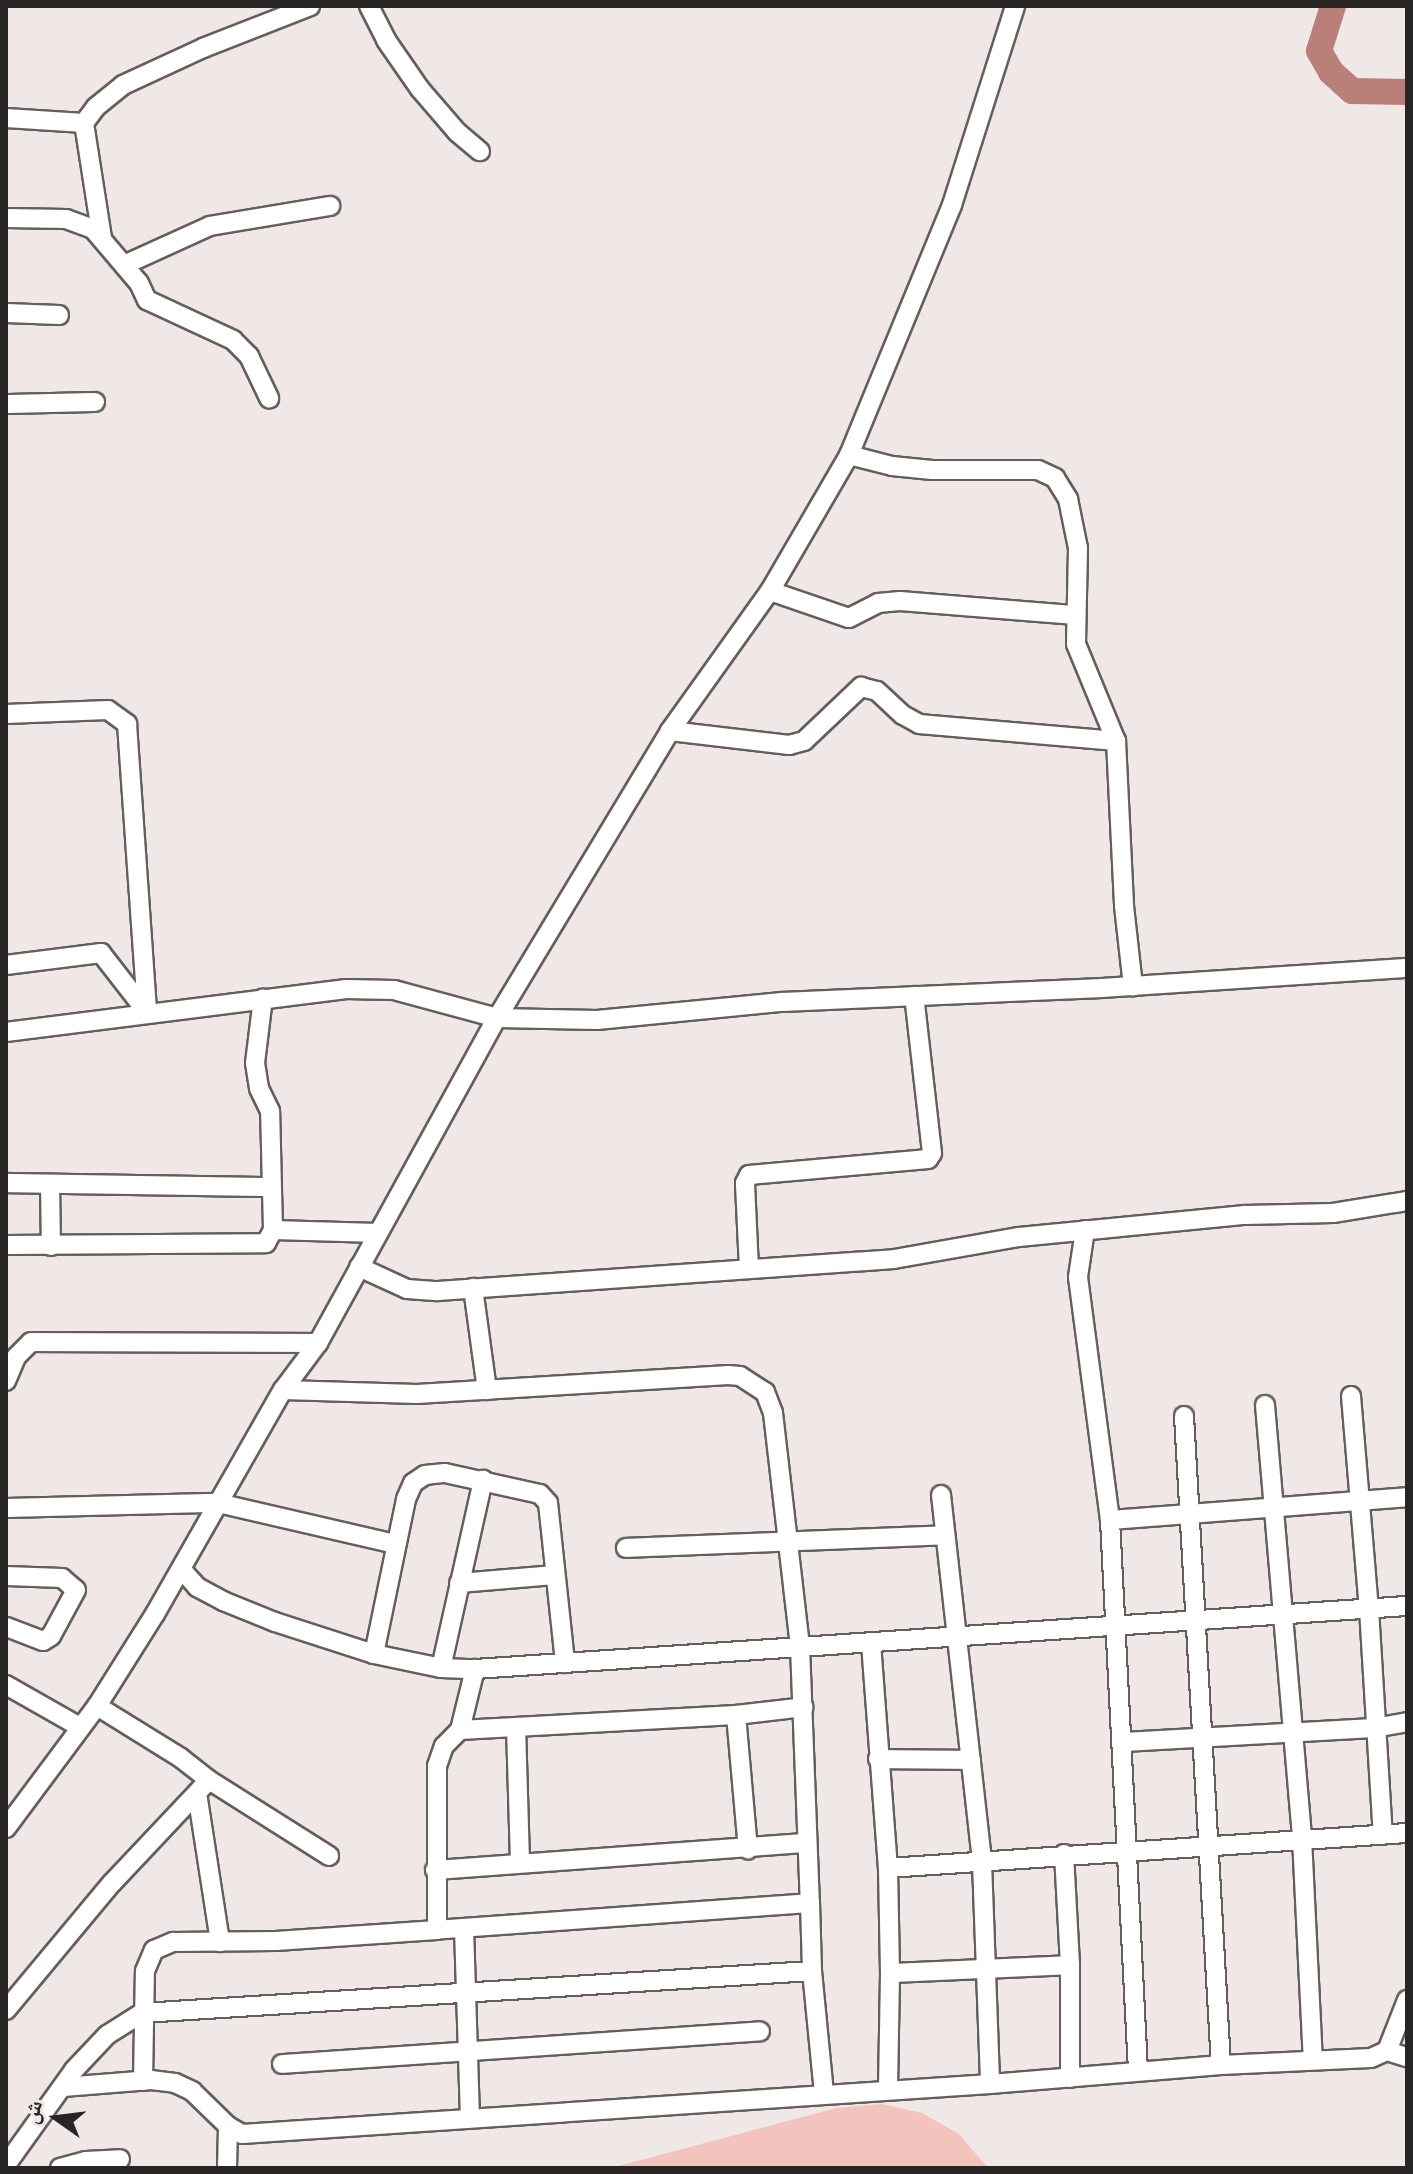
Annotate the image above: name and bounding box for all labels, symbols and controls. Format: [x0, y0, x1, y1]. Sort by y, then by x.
north arrow [16, 2078, 96, 2158]
text: ش [16, 2097, 48, 2127]

